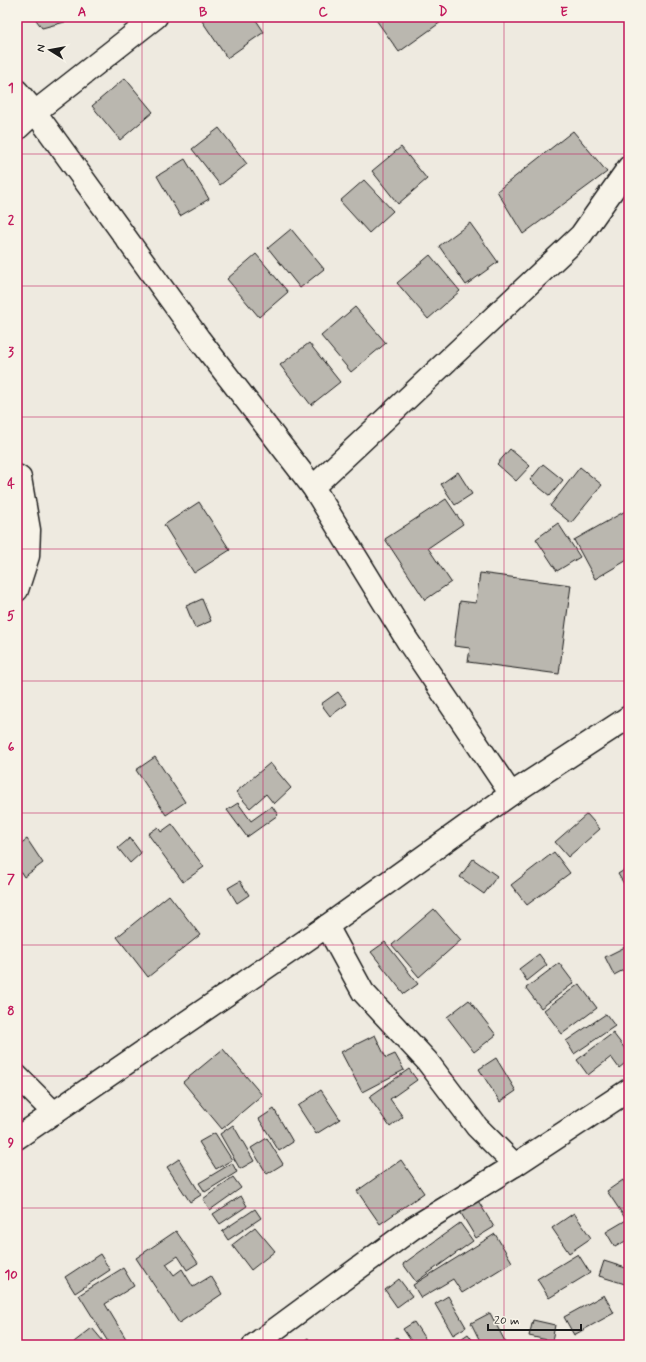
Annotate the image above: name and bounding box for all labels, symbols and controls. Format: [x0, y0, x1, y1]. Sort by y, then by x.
text: A [78, 4, 86, 21]
text: B [199, 4, 208, 21]
text: C [318, 4, 328, 21]
text: D [439, 4, 448, 21]
text: E [560, 4, 568, 21]
north arrow [30, 30, 70, 70]
text: N [34, 43, 49, 53]
text: 1 [8, 80, 14, 97]
text: 2 [8, 212, 15, 229]
text: 3 [8, 344, 14, 361]
text: 4 [7, 476, 15, 493]
text: 5 [7, 608, 15, 625]
text: 6 [8, 739, 15, 756]
text: 7 [7, 871, 15, 888]
text: 8 [7, 1003, 15, 1020]
text: 9 [8, 1135, 15, 1152]
text: 10 [4, 1267, 18, 1284]
scale bar [488, 1306, 581, 1332]
text: 20 m [494, 1313, 520, 1329]

